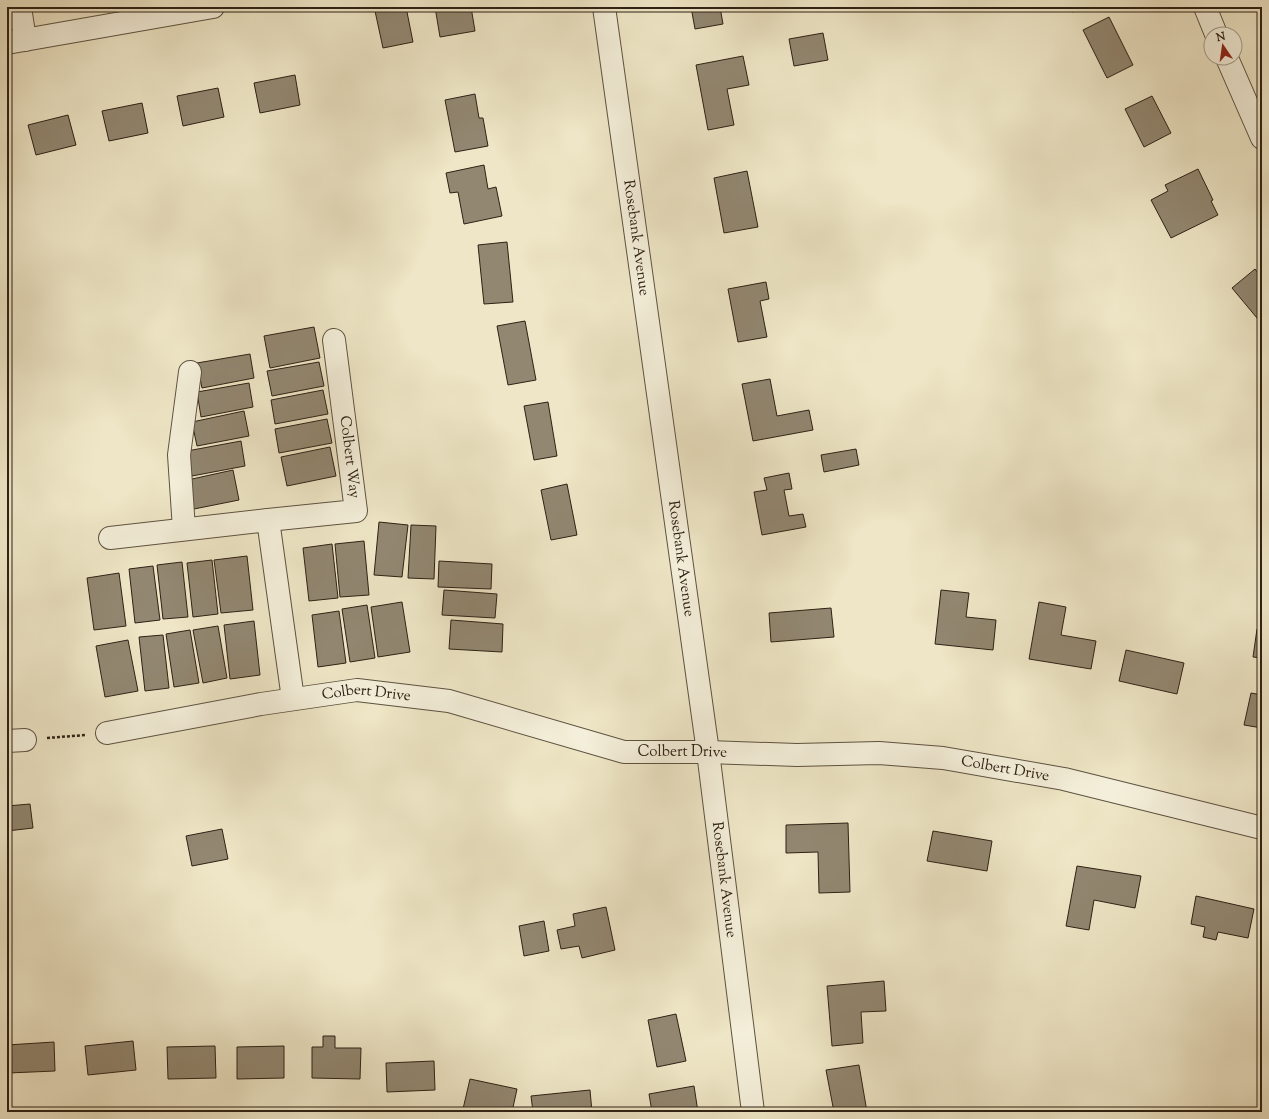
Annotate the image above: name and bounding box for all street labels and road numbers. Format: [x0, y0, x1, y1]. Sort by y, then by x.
street label: Rosebank Avenue [618, 178, 655, 297]
street label: Colbert Way [334, 414, 365, 500]
street label: Rosebank Avenue [663, 499, 699, 618]
street label: Colbert Drive [320, 679, 412, 707]
street label: Colbert Drive [638, 742, 727, 763]
street label: Colbert Drive [959, 751, 1051, 787]
street label: Rosebank Avenue [706, 820, 742, 939]

